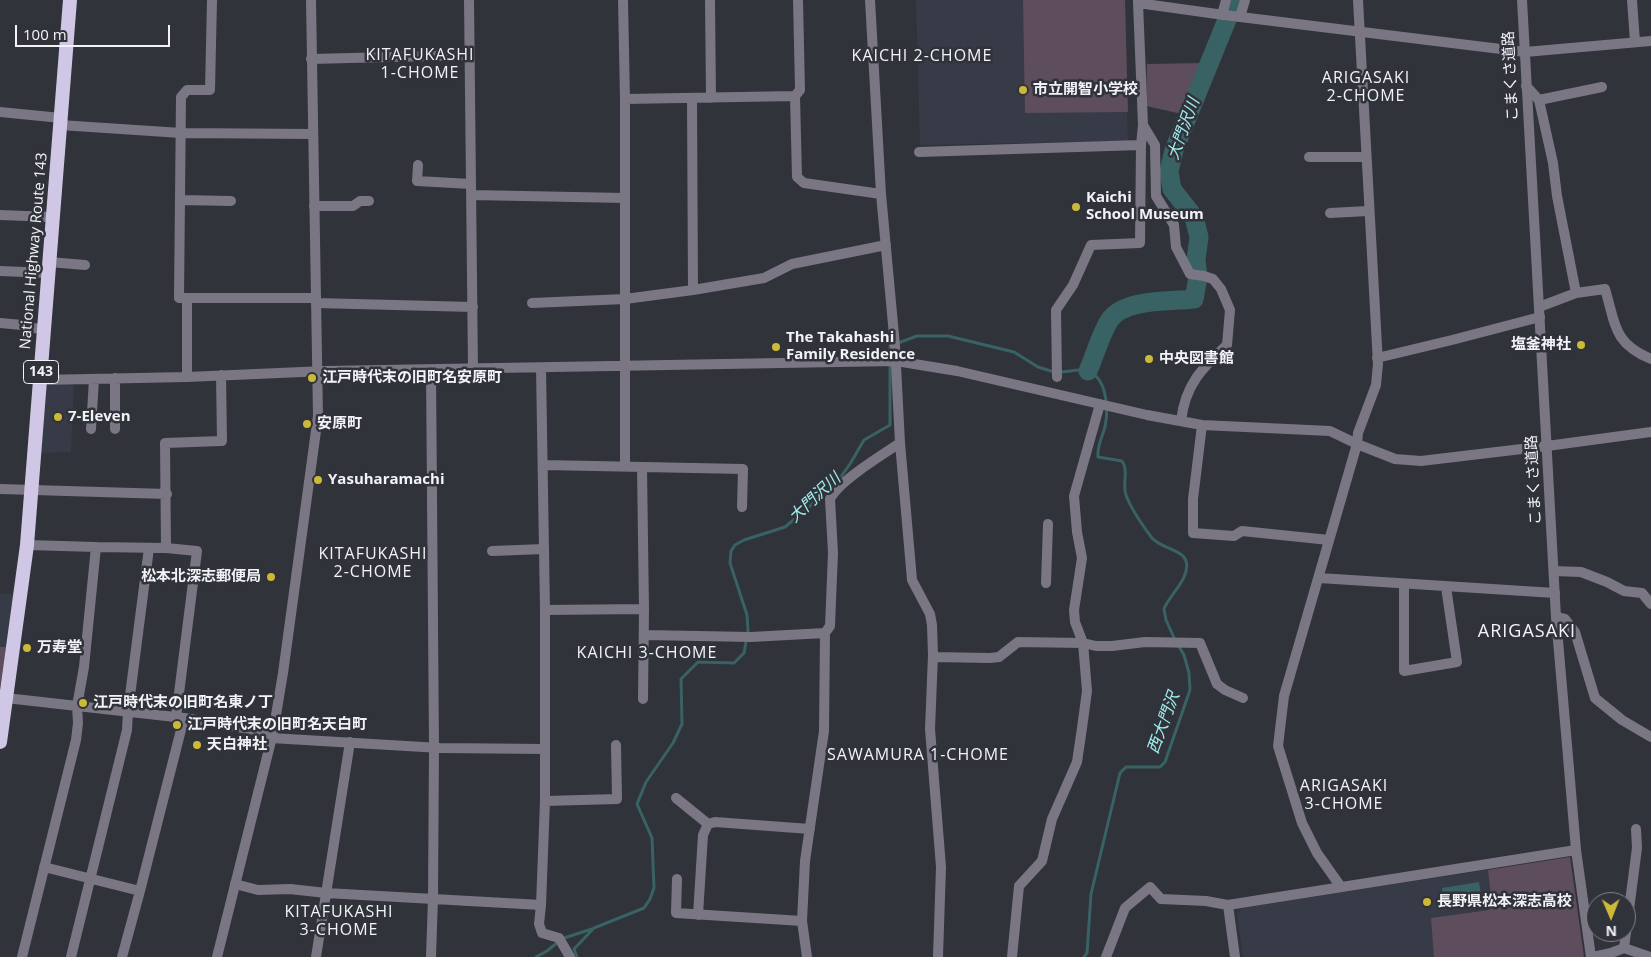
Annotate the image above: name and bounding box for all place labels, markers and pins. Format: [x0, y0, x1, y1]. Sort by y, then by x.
place label: 市立開智小学校 [1033, 81, 1138, 99]
marker: 市立開智小学校 [1017, 84, 1029, 96]
place label: Kaichi School Museum [1086, 189, 1204, 224]
marker: Kaichi School Museum [1070, 201, 1082, 213]
place label: The Takahashi Family Residence [786, 329, 915, 364]
place label: 塩釜神社 [1511, 336, 1571, 354]
marker: 塩釜神社 [1575, 339, 1587, 351]
marker: The Takahashi Family Residence [770, 341, 782, 353]
place label: 中央図書館 [1159, 350, 1234, 368]
marker: 中央図書館 [1143, 353, 1155, 365]
place label: 江戸時代末の旧町名安原町 [322, 369, 502, 387]
marker: 江戸時代末の旧町名安原町 [306, 372, 318, 384]
place label: 7-Eleven [68, 408, 130, 426]
marker: 7-Eleven [52, 411, 64, 423]
place label: 安原町 [317, 415, 362, 433]
marker: 安原町 [301, 418, 313, 430]
place label: Yasuharamachi [328, 471, 444, 489]
marker: Yasuharamachi [312, 474, 324, 486]
place label: 松本北深志郵便局 [141, 568, 261, 586]
marker: 松本北深志郵便局 [265, 571, 277, 583]
place label: 万寿堂 [37, 639, 82, 657]
marker: 万寿堂 [21, 642, 33, 654]
place label: 江戸時代末の旧町名東ノ丁 [93, 694, 273, 712]
marker: 江戸時代末の旧町名東ノ丁 [77, 697, 89, 709]
place label: 江戸時代末の旧町名天白町 [187, 716, 367, 734]
marker: 江戸時代末の旧町名天白町 [171, 719, 183, 731]
place label: 天白神社 [207, 736, 267, 754]
marker: 天白神社 [191, 739, 203, 751]
place label: 長野県松本深志高校 [1437, 893, 1572, 911]
marker: 長野県松本深志高校 [1421, 896, 1433, 908]

